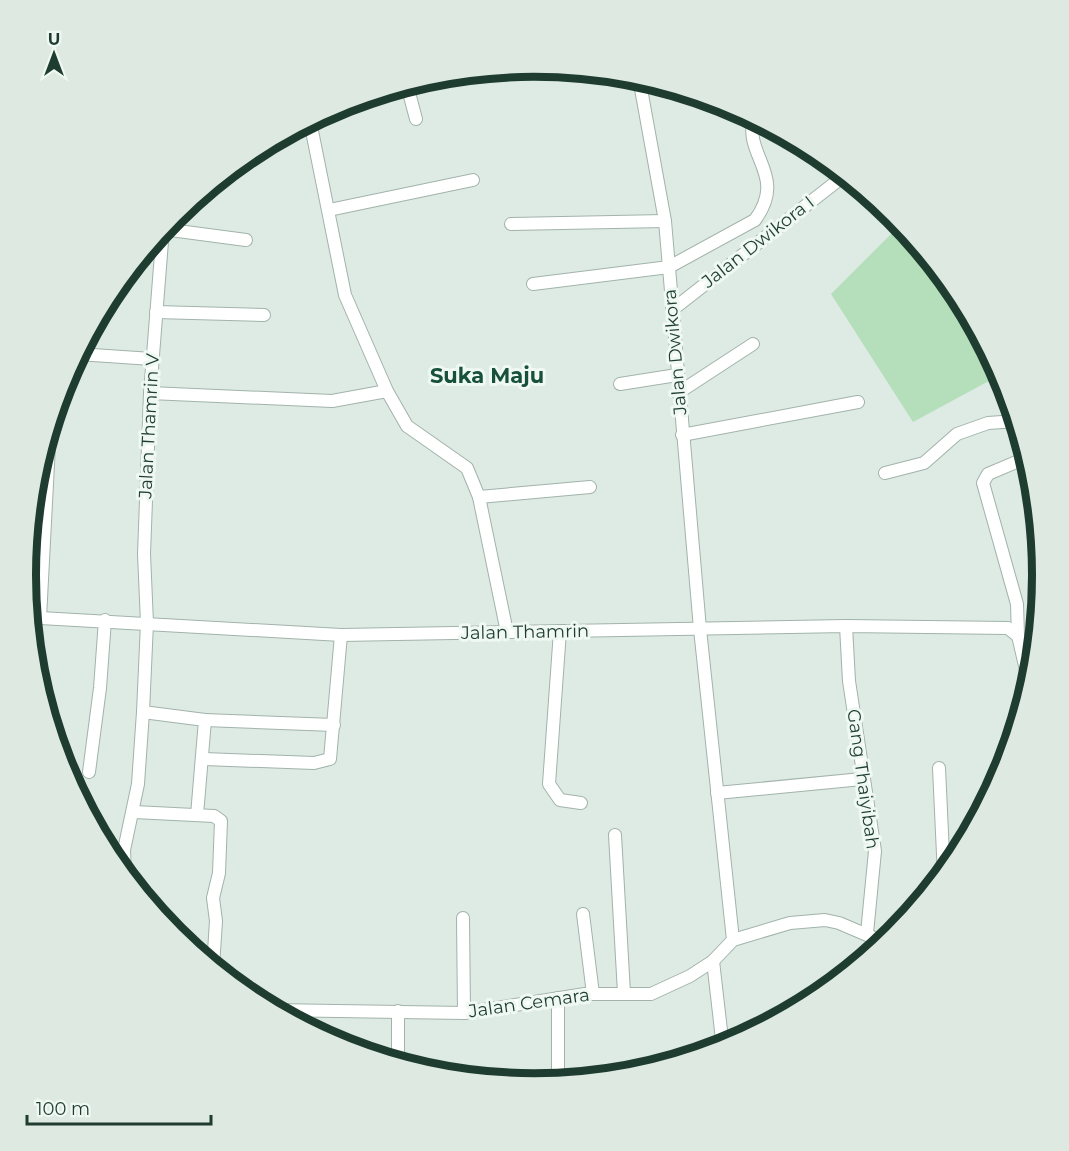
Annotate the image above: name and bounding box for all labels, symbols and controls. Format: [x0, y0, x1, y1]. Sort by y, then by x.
north arrow [24, 24, 84, 84]
text: U [48, 30, 60, 49]
street label: Jalan Dwikora I [697, 191, 819, 293]
street label: Jalan Dwikora [659, 288, 692, 417]
street label: Jalan Thamrin V [134, 352, 164, 500]
district label: Suka Maju [430, 363, 544, 388]
street label: Jalan Thamrin [460, 620, 589, 644]
street label: Gang Thaiyibah [842, 708, 884, 850]
street label: Jalan Cemara [466, 984, 591, 1023]
scale bar [27, 1088, 212, 1126]
text: 100 m [36, 1098, 90, 1120]

